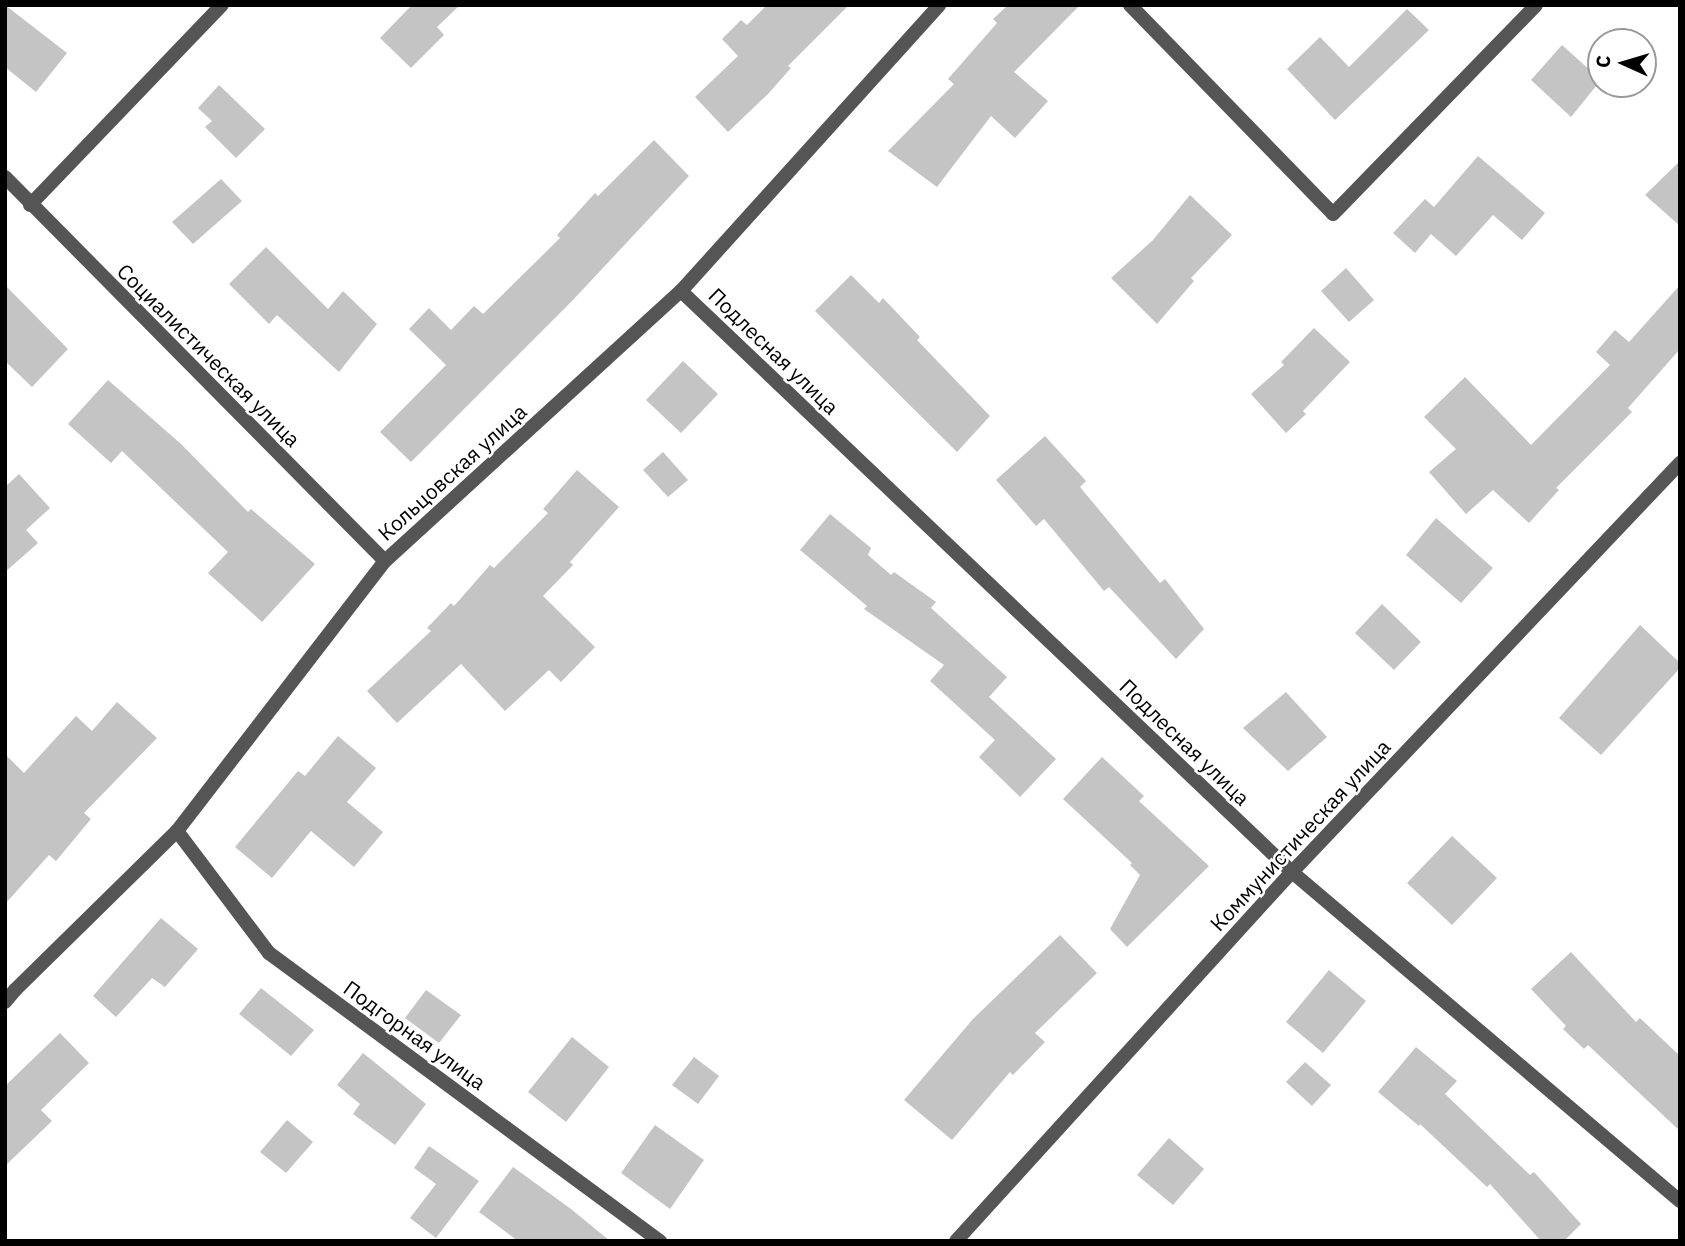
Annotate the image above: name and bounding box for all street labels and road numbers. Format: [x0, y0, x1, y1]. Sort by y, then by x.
street label: Социалистическая улица [112, 258, 306, 452]
street label: Подлесная улица [704, 283, 844, 419]
street label: Кольцовская улица [372, 399, 532, 545]
street label: Подлесная улица [1115, 674, 1255, 810]
street label: Коммунистическая улица [1205, 734, 1395, 936]
street label: Подгорная улица [339, 975, 491, 1095]

